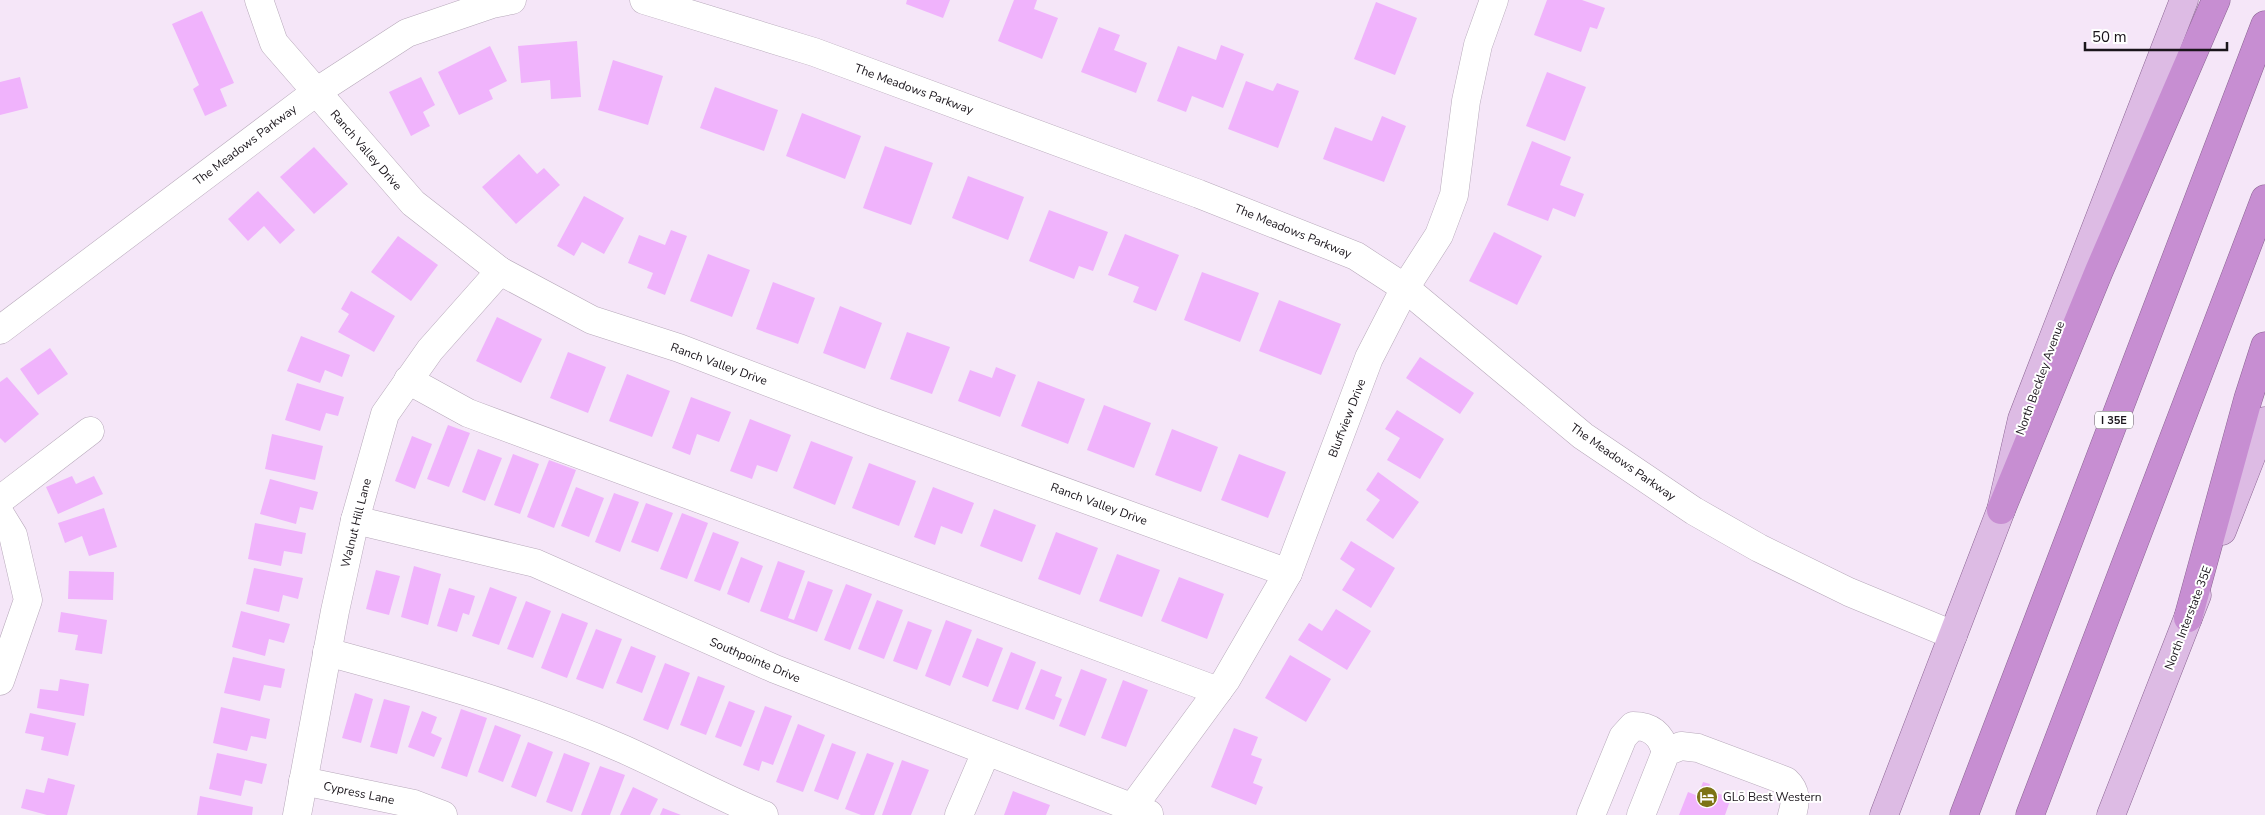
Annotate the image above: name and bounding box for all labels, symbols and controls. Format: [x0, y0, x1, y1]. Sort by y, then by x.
scale bar [2085, 20, 2228, 52]
text: 50 m [2092, 27, 2127, 47]
street label: The Meadows Parkway [852, 60, 976, 118]
street label: The Meadows Parkway [190, 100, 300, 189]
street label: Ranch Valley Drive [327, 106, 405, 194]
street label: The Meadows Parkway [1232, 200, 1355, 262]
street label: North Beckley Avenue [2012, 319, 2068, 437]
street label: Ranch Valley Drive [669, 339, 769, 389]
street label: Bluffview Drive [1325, 376, 1369, 460]
road number: I 35E [2095, 412, 2133, 428]
street label: The Meadows Parkway [1567, 420, 1680, 505]
street label: Walnut Hill Lane [337, 477, 375, 569]
street label: Ranch Valley Drive [1049, 479, 1149, 529]
street label: North Interstate 35E [2161, 564, 2215, 672]
street label: Southpointe Drive [707, 634, 803, 686]
street label: Cypress Lane [322, 778, 396, 808]
hotel icon: GLō Best Western [1695, 785, 1719, 809]
place label: GLō Best Western [1723, 789, 1822, 805]

